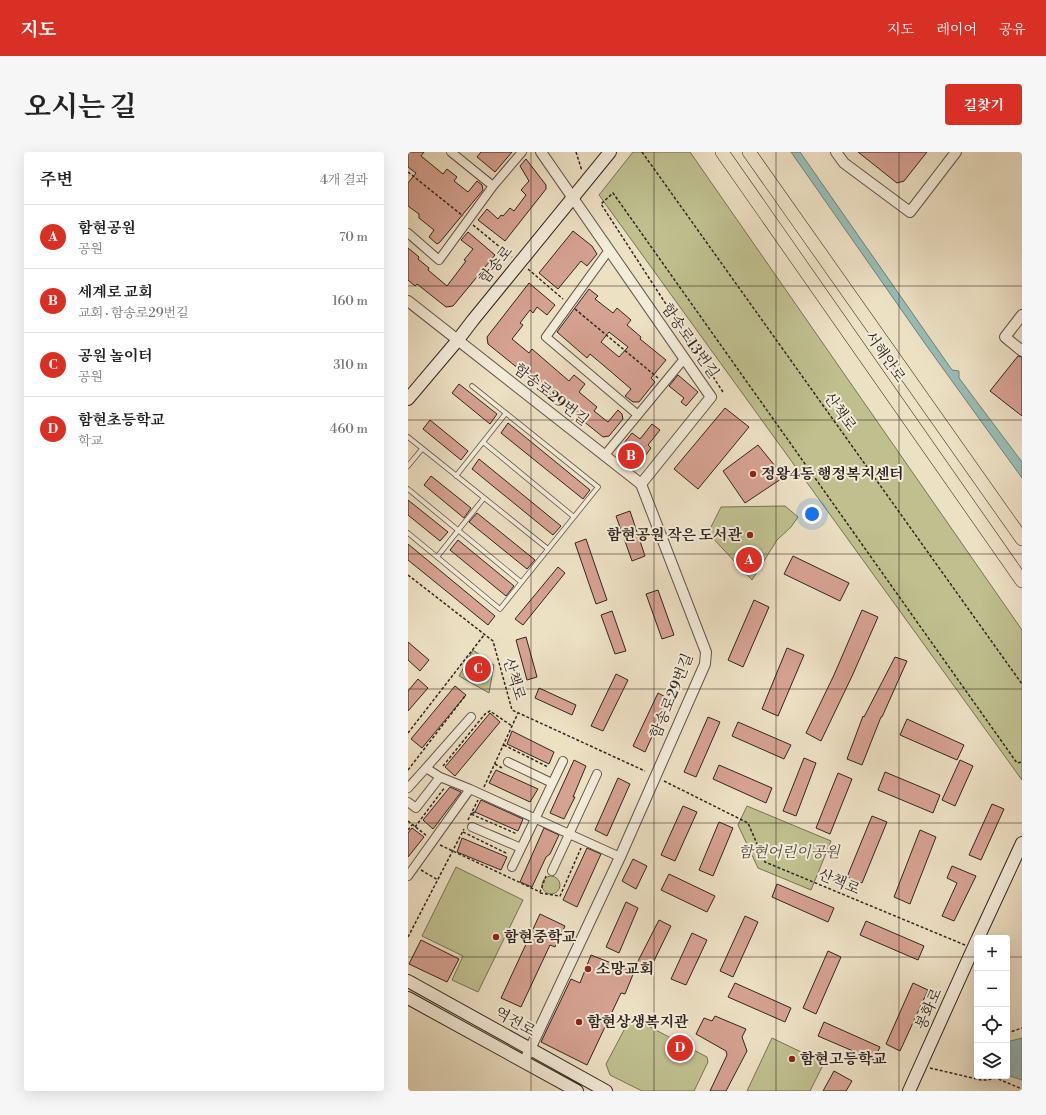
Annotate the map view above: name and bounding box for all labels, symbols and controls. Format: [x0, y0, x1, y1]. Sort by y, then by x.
text: 지도 [20, 18, 57, 42]
text: 지도 [887, 21, 914, 39]
text: 레이어 [936, 21, 977, 39]
text: 공유 [999, 21, 1026, 39]
button: 길찾기 [945, 84, 1022, 125]
text: 오시는 길 [24, 90, 137, 125]
text: 주변 [40, 169, 73, 191]
text: 4개 결과 [320, 172, 368, 188]
text: 함현공원 [78, 219, 136, 238]
text: A [48, 229, 58, 245]
text: 70 m [339, 229, 368, 245]
text: 공원 [78, 241, 103, 257]
street label: 함송로 [475, 242, 517, 288]
text: 세계로 교회 [78, 283, 153, 302]
text: B [48, 293, 58, 309]
text: 160 m [332, 293, 368, 309]
street label: 함송로13번길 [657, 300, 723, 382]
text: 교회 · 함송로29번길 [78, 305, 189, 321]
street label: 서해안로 [861, 328, 910, 387]
text: 공원 놀이터 [78, 347, 153, 366]
text: C [48, 357, 58, 373]
text: 310 m [333, 357, 368, 373]
street label: 함송로29번길 [510, 360, 592, 430]
text: 공원 [78, 369, 103, 385]
street label: 산책로 [820, 389, 861, 436]
text: 함현초등학교 [78, 411, 165, 430]
text: D [48, 421, 58, 437]
text: 460 m [330, 421, 368, 437]
text: 학교 [78, 433, 103, 449]
pin: B [618, 441, 644, 471]
place label: 정왕4동 행정복지센터 [761, 465, 904, 484]
marker: 정왕4동 행정복지센터 [748, 469, 758, 479]
your location [802, 504, 822, 524]
place label: 함현공원 작은 도서관 [607, 526, 743, 545]
marker: 함현공원 작은 도서관 [745, 530, 755, 540]
pin: A [736, 545, 762, 575]
street label: 함송로29번길 [646, 651, 698, 741]
pin: C [465, 654, 491, 684]
street label: 산책로 [499, 655, 530, 703]
park label: 함현어린이공원 [738, 843, 841, 862]
street label: 산책로 [815, 865, 863, 899]
place label: 함현중학교 [504, 928, 577, 947]
marker: 함현중학교 [491, 932, 501, 942]
map controls [974, 935, 1010, 1079]
button: + [974, 935, 1010, 971]
place label: 소망교회 [596, 960, 654, 979]
marker: 소망교회 [583, 964, 593, 974]
button: − [974, 971, 1010, 1007]
street label: 봉화로 [911, 985, 947, 1033]
street label: 역전로 [491, 1003, 539, 1041]
button: locate [974, 1007, 1010, 1043]
place label: 함현상생복지관 [587, 1013, 689, 1032]
marker: 함현상생복지관 [574, 1017, 584, 1027]
pin: D [667, 1033, 693, 1063]
button: layers [974, 1043, 1010, 1079]
place label: 함현고등학교 [800, 1050, 887, 1069]
marker: 함현고등학교 [787, 1054, 797, 1064]

